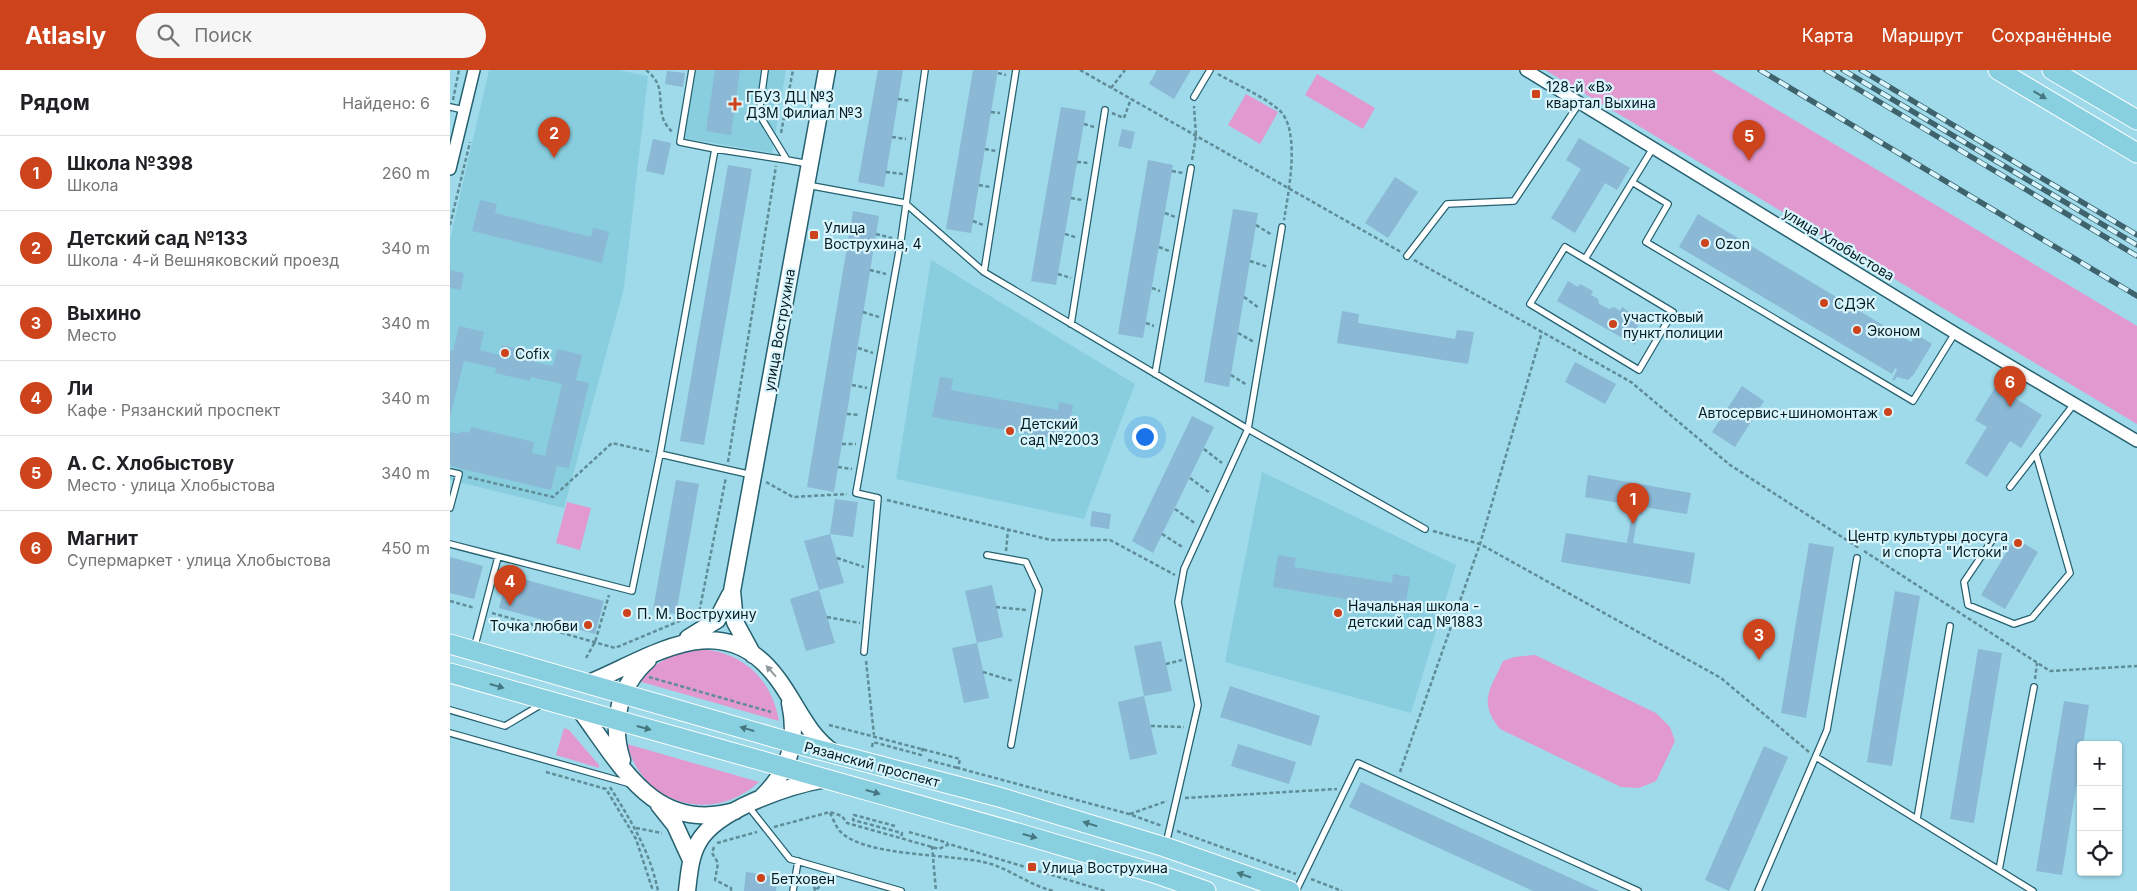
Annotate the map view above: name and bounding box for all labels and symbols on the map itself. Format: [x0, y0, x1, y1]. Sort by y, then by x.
place label: 128-й «В» квартал Выхина [1546, 78, 1656, 111]
place label: ГБУЗ ДЦ №3 ДЗМ Филиал №3 [746, 88, 863, 121]
marker: 128-й «В» квартал Выхина [1530, 88, 1542, 100]
one-way arrow [2033, 90, 2046, 99]
marker: ГБУЗ ДЦ №3 ДЗМ Филиал №3 [728, 97, 742, 111]
pin: 2 [538, 117, 570, 158]
pin: 5 [1733, 120, 1765, 161]
street label: улица Хлобыстова [1780, 204, 1898, 284]
place label: Улица Вострухина, 4 [824, 219, 922, 252]
marker: Улица Вострухина, 4 [808, 229, 820, 241]
place label: Ozon [1715, 235, 1750, 252]
marker: Ozon [1699, 237, 1711, 249]
street label: улица Вострухина [760, 267, 798, 393]
place label: СДЭК [1834, 295, 1876, 312]
marker: СДЭК [1818, 297, 1830, 309]
place label: участковый пункт полиции [1623, 308, 1723, 341]
marker: участковый пункт полиции [1607, 318, 1619, 330]
place label: Эконом [1867, 322, 1920, 339]
marker: Эконом [1851, 324, 1863, 336]
place label: Cofix [515, 345, 550, 362]
marker: Cofix [499, 347, 511, 359]
pin: 6 [1994, 366, 2026, 407]
place label: Автосервис+шиномонтаж [1698, 404, 1878, 421]
marker: Автосервис+шиномонтаж [1882, 406, 1894, 418]
place label: Детский сад №2003 [1020, 415, 1099, 448]
your location [1132, 424, 1158, 450]
marker: Детский сад №2003 [1004, 425, 1016, 437]
pin: 1 [1617, 483, 1649, 524]
place label: Центр культуры досуга и спорта "Истоки" [1848, 527, 2008, 560]
marker: Центр культуры досуга и спорта "Истоки" [2012, 537, 2024, 549]
pin: 4 [494, 565, 526, 606]
place label: Начальная школа - детский сад №1883 [1348, 597, 1483, 630]
place label: П. М. Вострухину [637, 605, 757, 622]
marker: П. М. Вострухину [621, 607, 633, 619]
marker: Начальная школа - детский сад №1883 [1332, 607, 1344, 619]
place label: Точка любви [490, 617, 578, 634]
marker: Точка любви [582, 619, 594, 631]
pin: 3 [1743, 619, 1775, 660]
one-way arrow [766, 664, 777, 677]
one-way arrow [489, 682, 504, 690]
one-way arrow [636, 724, 651, 732]
one-way arrow [739, 725, 754, 733]
street label: Рязанский проспект [802, 738, 942, 790]
one-way arrow [866, 788, 881, 796]
one-way arrow [1082, 820, 1097, 828]
one-way arrow [1022, 832, 1037, 840]
place label: Улица Вострухина [1042, 859, 1168, 876]
marker: Улица Вострухина [1026, 861, 1038, 873]
place label: Бетховен [771, 870, 835, 887]
one-way arrow [1237, 871, 1252, 878]
marker: Бетховен [755, 872, 767, 884]

